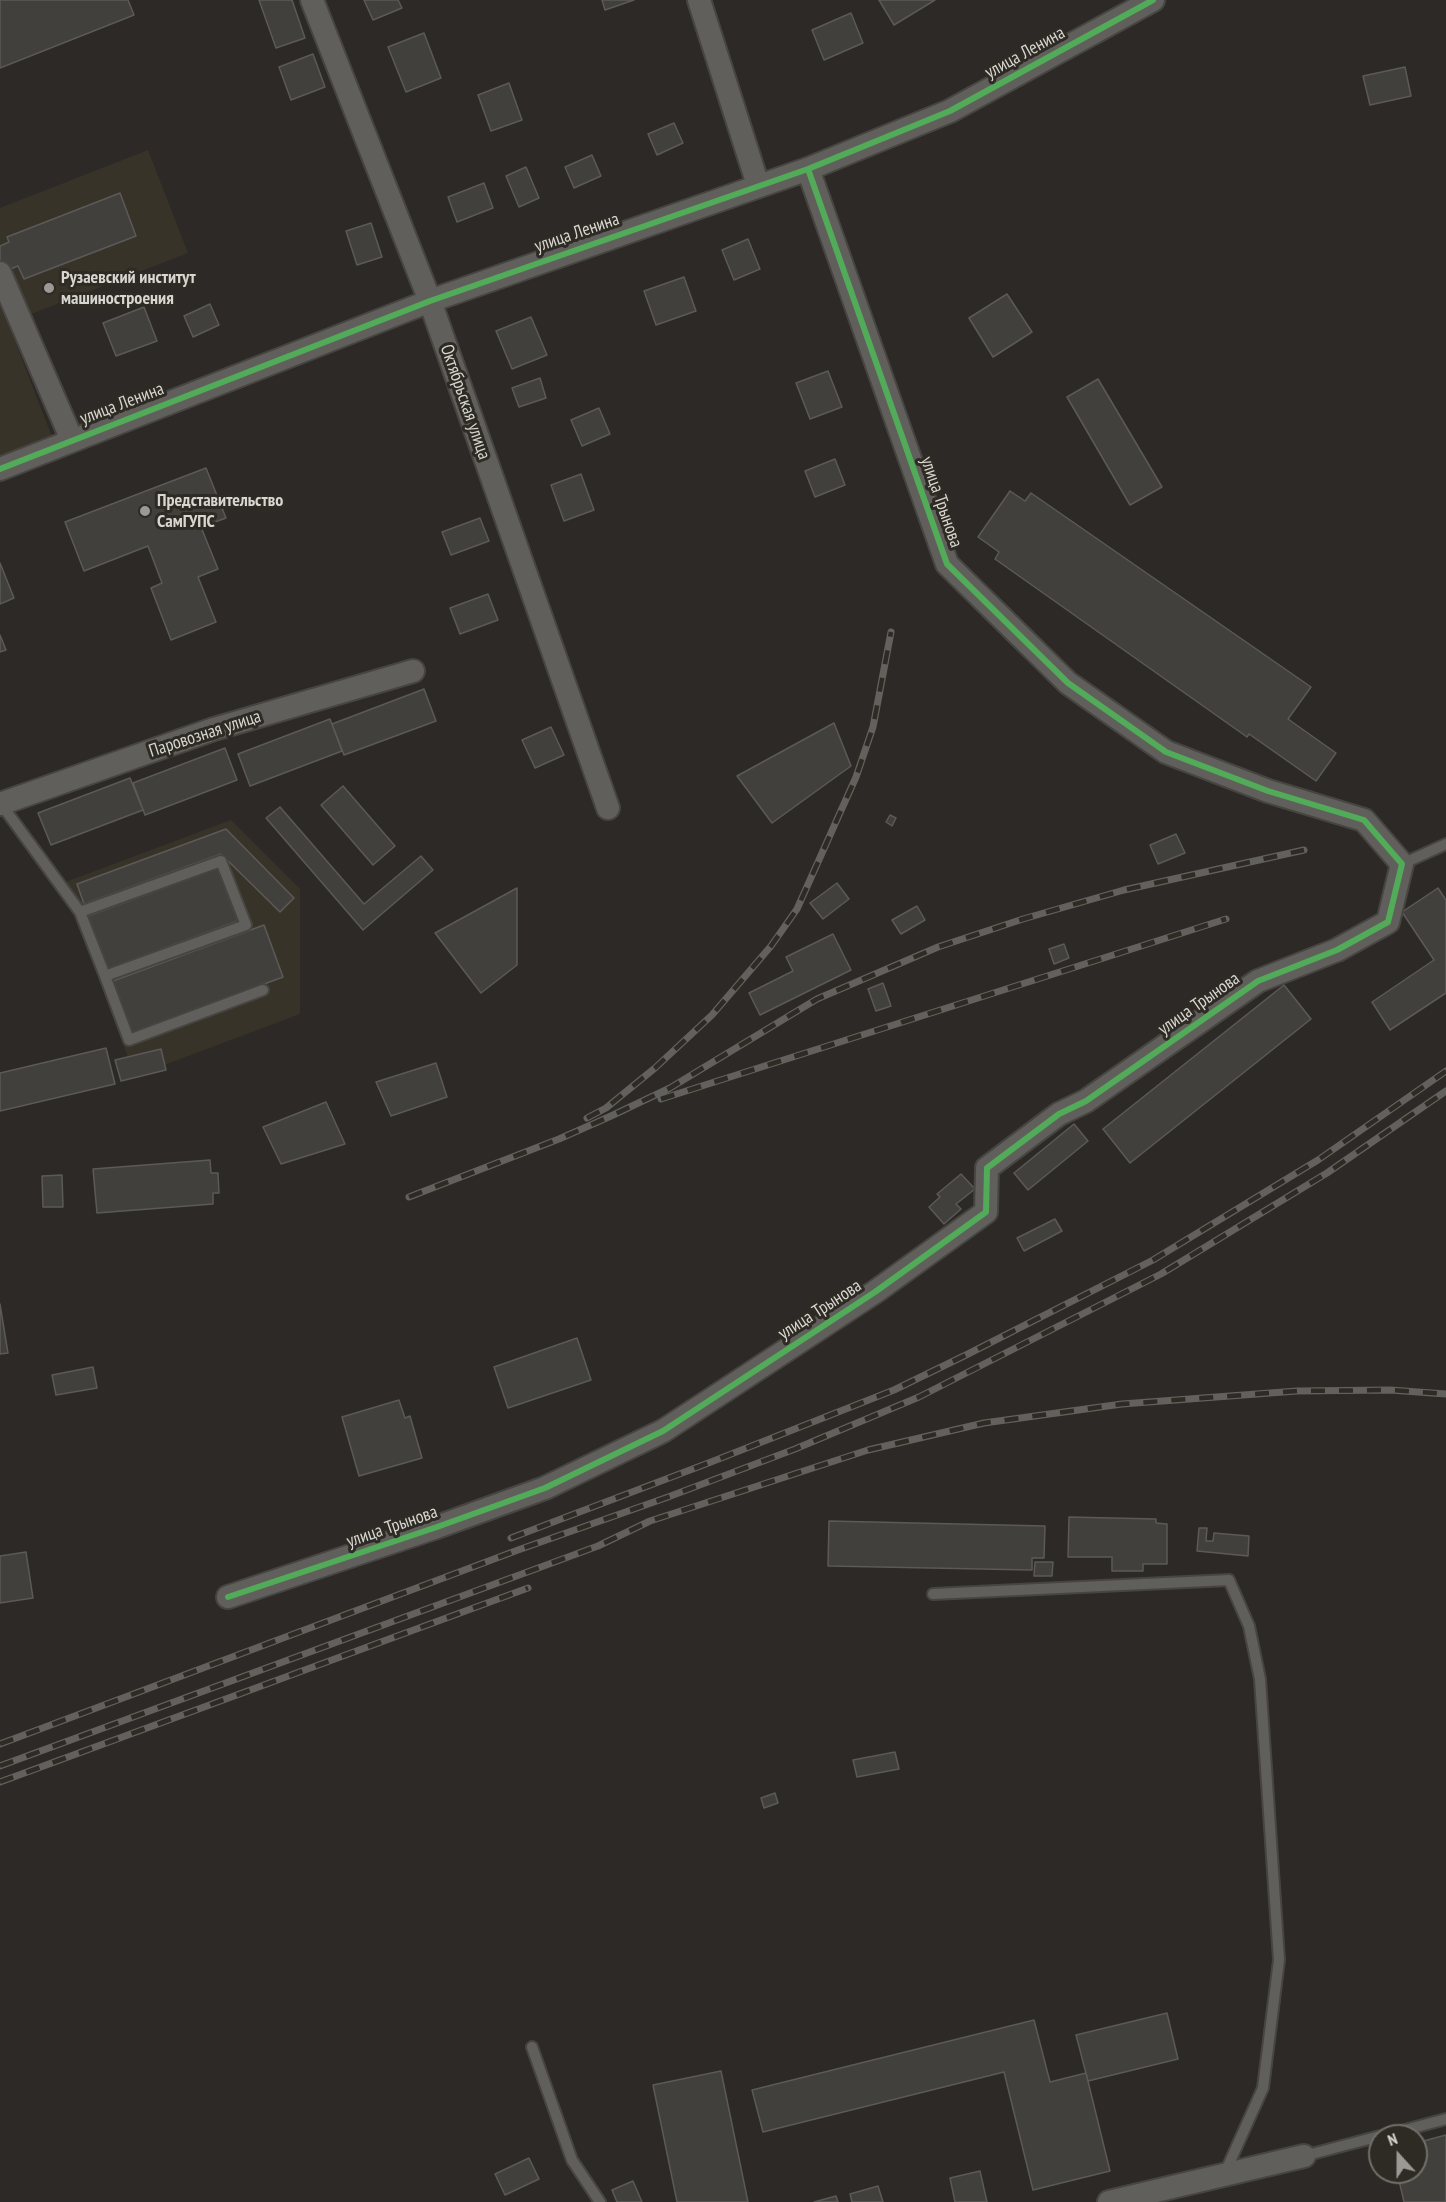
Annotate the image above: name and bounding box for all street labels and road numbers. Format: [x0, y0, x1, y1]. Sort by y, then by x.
street label: улица Ленина [981, 22, 1069, 84]
street label: улица Ленина [532, 208, 622, 258]
street label: Октябрьская улица [435, 342, 495, 462]
street label: улица Ленина [77, 378, 167, 430]
street label: улица Трынова [915, 454, 967, 550]
street label: Паровозная улица [146, 706, 264, 762]
street label: улица Трынова [1154, 968, 1244, 1040]
street label: улица Трынова [774, 1275, 866, 1345]
street label: улица Трынова [344, 1501, 440, 1553]

